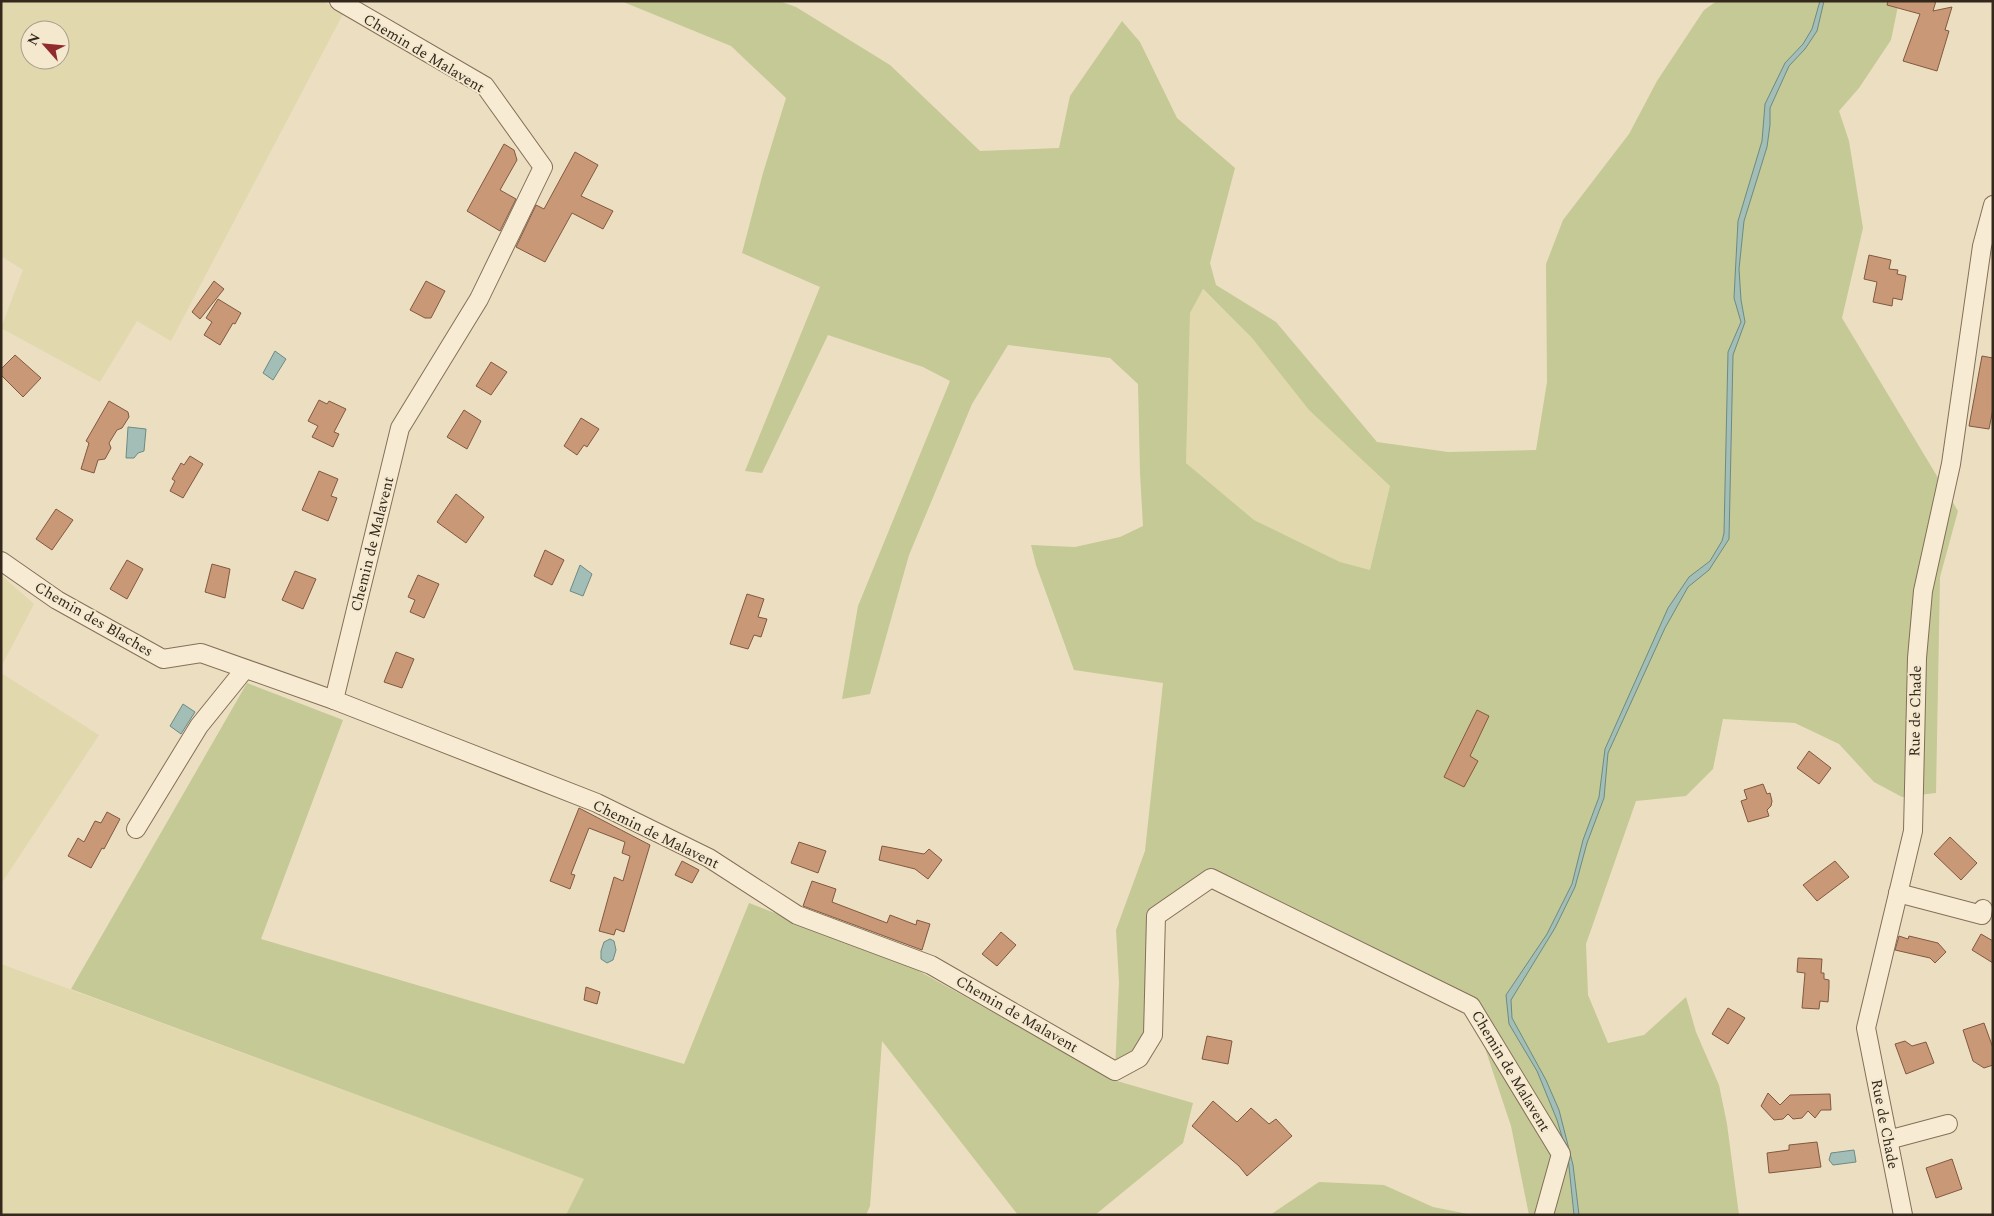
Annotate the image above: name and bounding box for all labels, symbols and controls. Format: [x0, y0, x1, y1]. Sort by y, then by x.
street label: Chemin de Malavent [359, 8, 489, 99]
north arrow [20, 20, 70, 70]
text: N [22, 29, 46, 49]
street label: Chemin de Malavent [345, 474, 400, 614]
street label: Chemin des Blaches [30, 576, 157, 663]
street label: Rue de Chade [1903, 665, 1928, 757]
street label: Chemin de Malavent [589, 794, 723, 875]
street label: Chemin de Malavent [951, 970, 1082, 1059]
street label: Chemin de Malavent [1465, 1006, 1556, 1136]
street label: Rue de Chade [1865, 1077, 1905, 1171]

